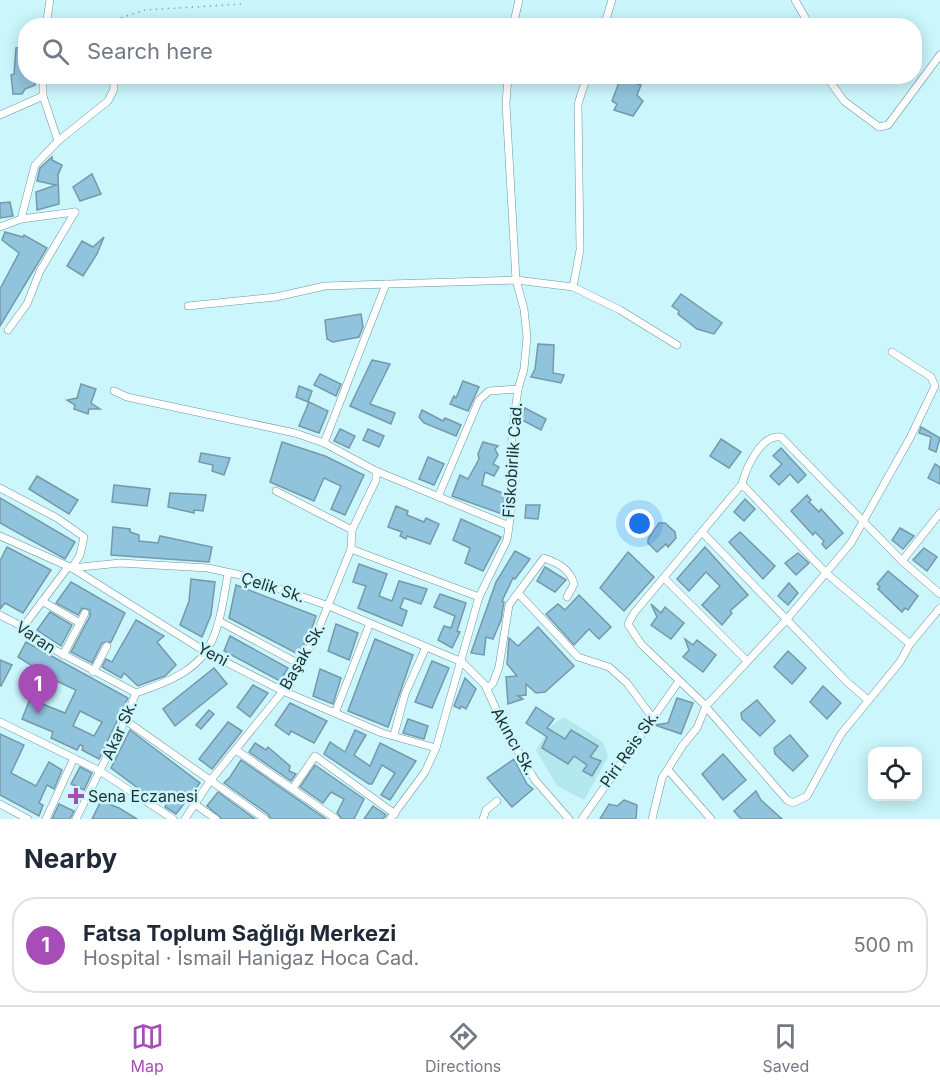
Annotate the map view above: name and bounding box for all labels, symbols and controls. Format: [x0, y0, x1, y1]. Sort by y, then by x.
search box [18, 18, 922, 84]
icon: search [39, 35, 72, 68]
text: Search here [87, 38, 213, 64]
street label: Fiskobirlik Cad. [498, 402, 526, 518]
your location [625, 509, 654, 538]
street label: Çelik Sk. [239, 567, 307, 607]
street label: Varan [12, 616, 60, 658]
street label: Başak Sk. [275, 619, 329, 693]
street label: Yeni [194, 638, 232, 670]
pin: 1 [18, 664, 57, 714]
street label: Akar Sk. [97, 697, 141, 763]
street label: Akıncı Sk. [487, 704, 541, 778]
street label: Piri Reis Sk. [595, 707, 663, 791]
map controls [868, 747, 922, 801]
button: locate [868, 747, 922, 801]
place label: Sena Eczanesi [88, 786, 198, 806]
marker: Sena Eczanesi [69, 789, 83, 803]
text: Nearby [24, 843, 117, 874]
text: Fatsa Toplum Sağlığı Merkezi [83, 920, 396, 946]
text: 1 [41, 933, 50, 957]
text: 500 m [853, 933, 914, 957]
text: Hospital · İsmail Hanigaz Hoca Cad. [83, 946, 419, 970]
tab: Map [131, 1020, 164, 1076]
tab: Directions [425, 1020, 501, 1076]
tab: Saved [763, 1020, 809, 1076]

